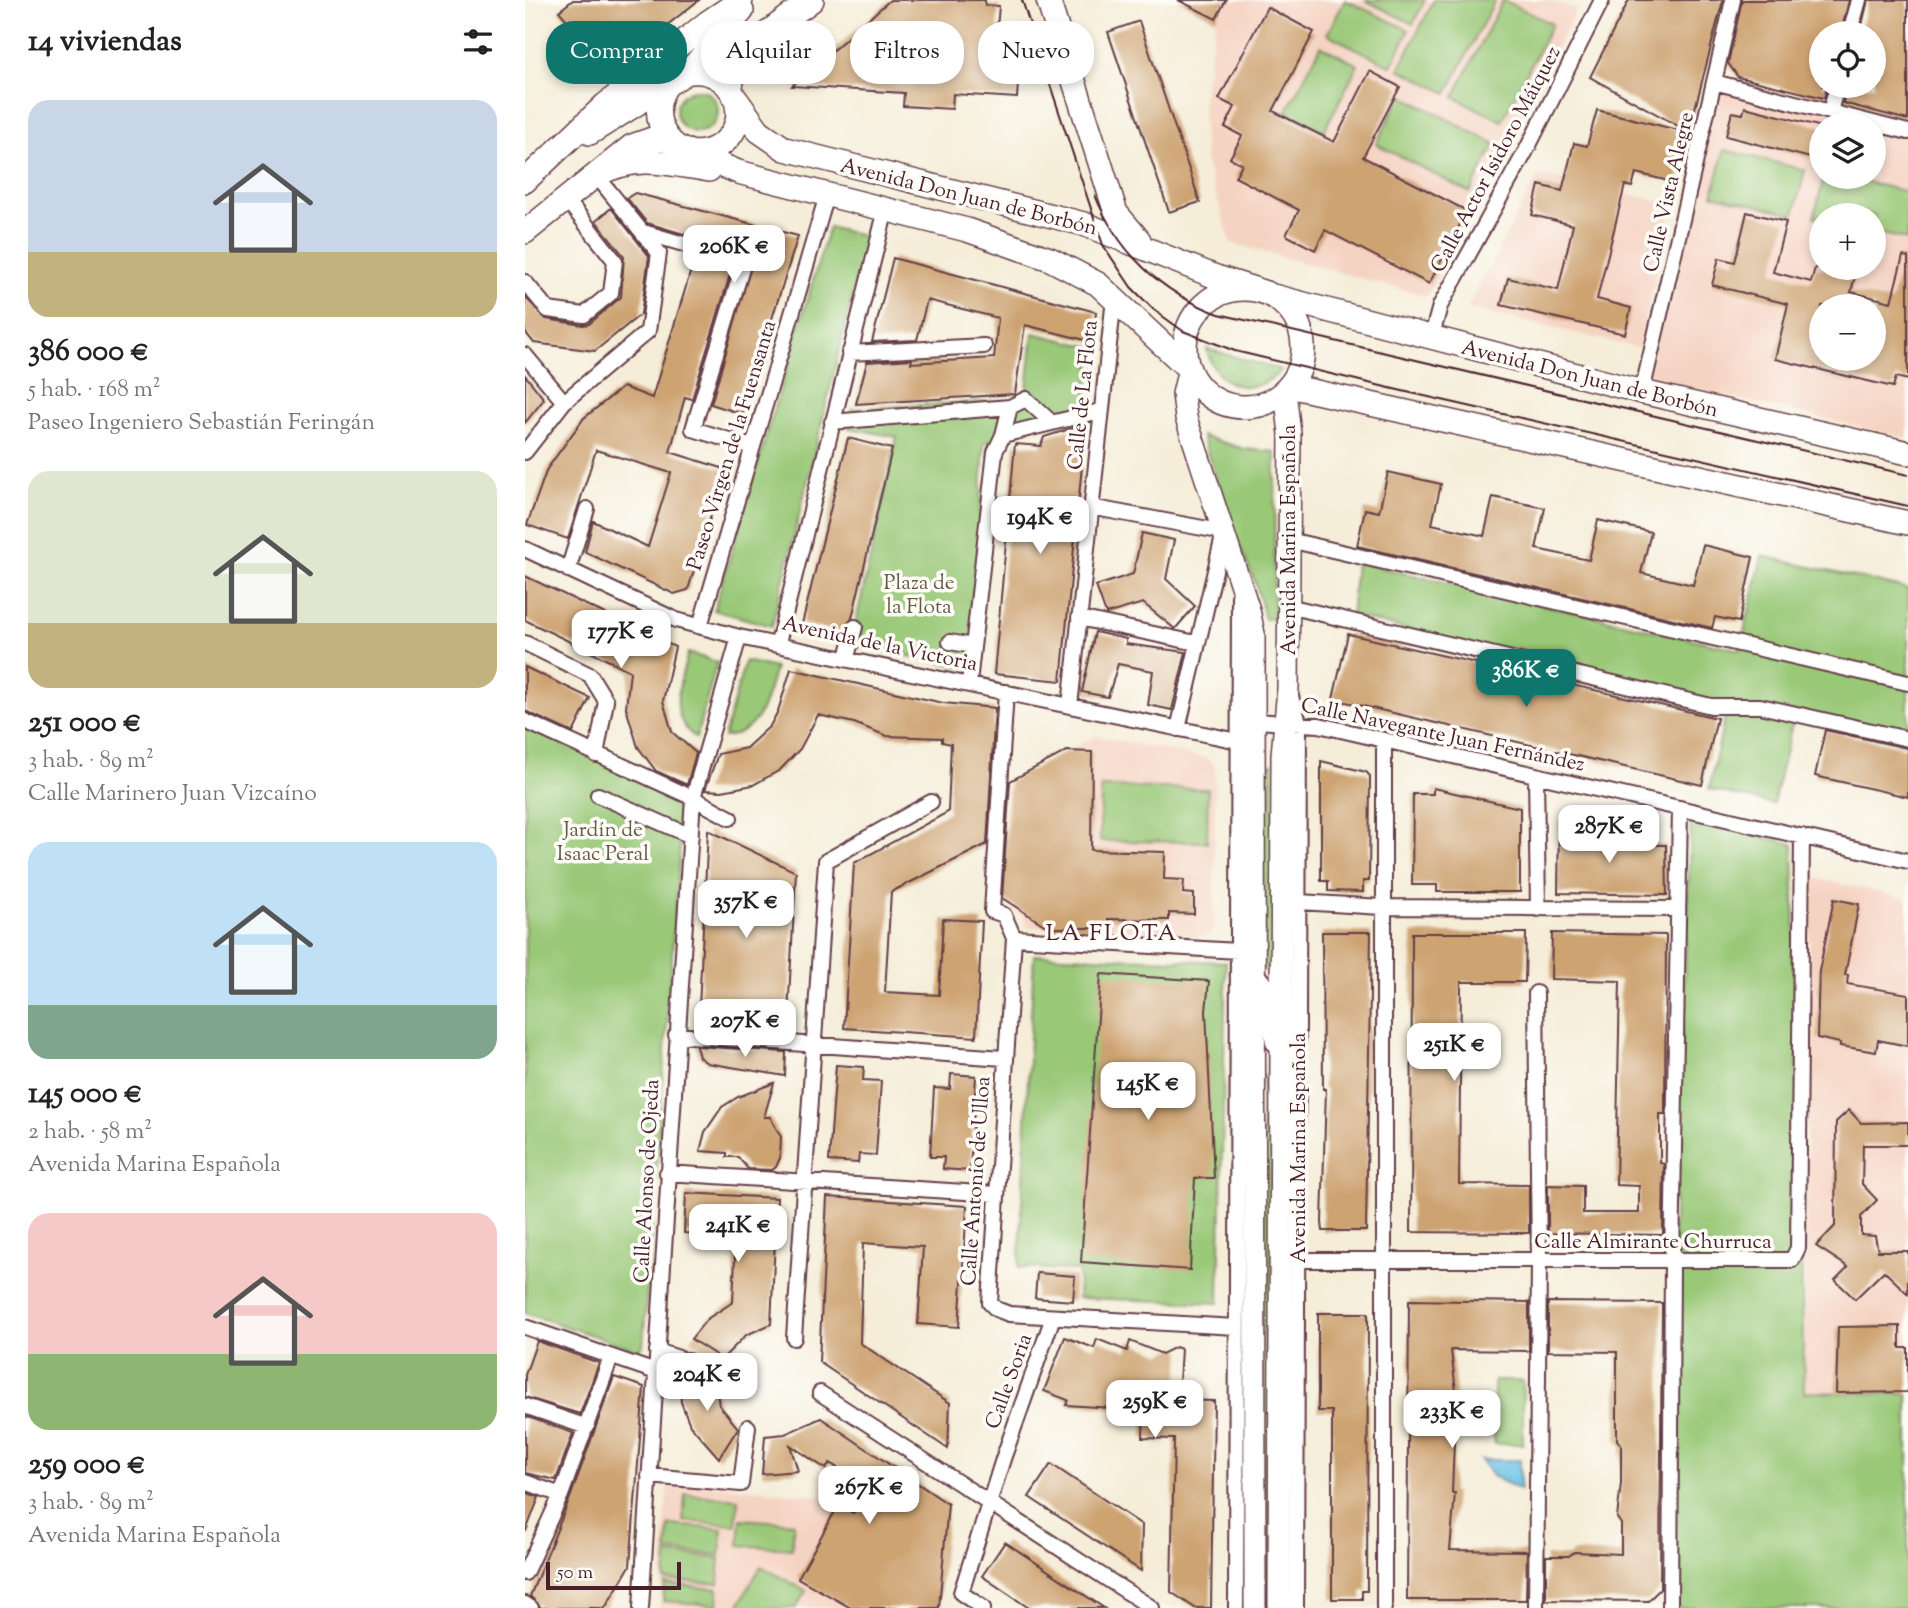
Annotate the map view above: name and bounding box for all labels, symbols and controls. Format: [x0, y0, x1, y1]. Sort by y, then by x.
text: 14 viviendas [28, 21, 182, 64]
chip: Comprar [546, 21, 687, 84]
chip: Alquilar [701, 21, 836, 84]
chip: Filtros [850, 21, 964, 84]
chip: Nuevo [978, 21, 1094, 84]
map controls [1809, 21, 1886, 371]
button: locate [1809, 21, 1886, 98]
icon: filters [459, 23, 497, 61]
street label: Calle Actor Isidoro Máiquez [1424, 41, 1569, 279]
street label: Calle Vista Alegre [1637, 109, 1703, 276]
button: layers [1809, 112, 1886, 189]
icon: home [200, 145, 326, 271]
street label: Avenida Don Juan de Borbón [837, 151, 1100, 244]
button: + [1809, 203, 1886, 280]
pin: 206K € [677, 226, 791, 285]
text: 206K € [699, 231, 769, 264]
button: − [1809, 294, 1886, 371]
street label: Paseo Virgen de la Fuensanta [681, 317, 785, 574]
street label: Calle de La Flota [1061, 319, 1107, 472]
text: 386 000 € [28, 331, 149, 374]
street label: Avenida Don Juan de Borbón [1458, 333, 1721, 426]
text: 5 hab. · 168 m² [28, 374, 160, 407]
text: Paseo Ingeniero Sebastián Feringán [28, 407, 375, 440]
street label: Avenida Marina Española [1275, 424, 1305, 655]
pin: 194K € [983, 496, 1097, 556]
text: 194K € [1007, 502, 1073, 535]
icon: home [200, 516, 326, 642]
park label: Plaza de la Flota [884, 569, 954, 623]
pin: 177K € [564, 610, 678, 670]
street label: Avenida de la Victoria [779, 610, 981, 680]
text: 177K € [588, 616, 654, 649]
pin: 386K € [1469, 650, 1583, 709]
text: 386K € [1492, 655, 1560, 688]
street label: Calle Navegante Juan Fernández [1298, 691, 1587, 781]
text: 251 000 € [28, 702, 141, 745]
text: 3 hab. · 89 m² [28, 745, 154, 778]
text: Calle Marinero Juan Vizcaíno [28, 778, 317, 811]
pin: 287K € [1552, 806, 1666, 865]
text: 287K € [1574, 811, 1644, 844]
park label: Jardín de Isaac Peral [557, 816, 649, 870]
pin: 357K € [689, 880, 803, 940]
text: 357K € [714, 886, 778, 919]
icon: home [200, 887, 326, 1013]
district label: LA FLOTA [1046, 918, 1178, 951]
pin: 207K € [688, 1000, 802, 1059]
text: 207K € [710, 1005, 780, 1038]
pin: 251K € [1397, 1024, 1511, 1083]
text: 251K € [1423, 1029, 1485, 1062]
street label: Avenida Marina Española [1285, 1032, 1315, 1263]
pin: 145K € [1091, 1062, 1205, 1122]
text: 145K € [1117, 1068, 1179, 1101]
text: 145 000 € [28, 1073, 142, 1116]
street label: Calle Antonio de Ulloa [955, 1075, 999, 1287]
street label: Calle Alonso de Ojeda [628, 1078, 668, 1284]
text: 2 hab. · 58 m² [28, 1116, 152, 1149]
text: Avenida Marina Española [28, 1149, 281, 1182]
pin: 241K € [681, 1204, 795, 1264]
text: 241K € [705, 1210, 771, 1243]
street label: Calle Almirante Churruca [1534, 1228, 1772, 1258]
icon: home [200, 1258, 326, 1384]
street label: Calle Soria [979, 1329, 1041, 1434]
pin: 204K € [650, 1354, 764, 1413]
text: 204K € [672, 1359, 742, 1392]
pin: 259K € [1098, 1380, 1212, 1440]
text: 259K € [1122, 1386, 1188, 1419]
pin: 233K € [1395, 1390, 1509, 1450]
text: 233K € [1419, 1396, 1485, 1429]
text: 259 000 € [28, 1444, 146, 1487]
pin: 267K € [812, 1466, 926, 1526]
text: 267K € [834, 1472, 904, 1505]
text: 3 hab. · 89 m² [28, 1487, 154, 1520]
text: Avenida Marina Española [28, 1520, 281, 1553]
scale bar [546, 1559, 681, 1591]
text: 50 m [557, 1560, 593, 1587]

